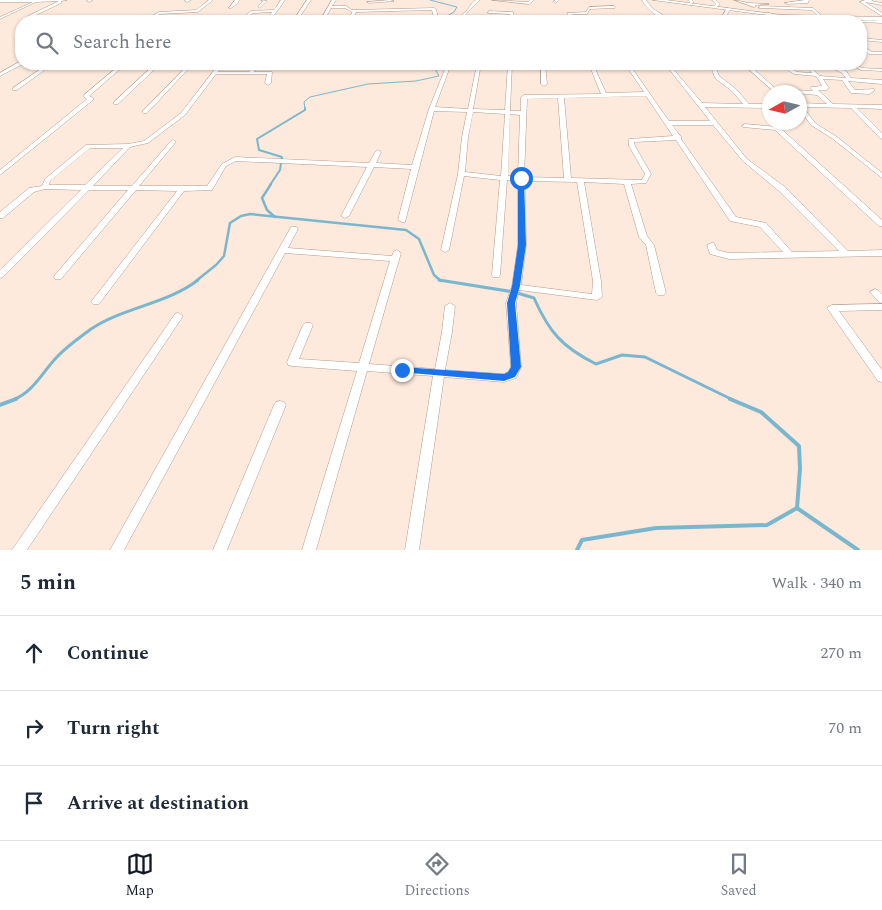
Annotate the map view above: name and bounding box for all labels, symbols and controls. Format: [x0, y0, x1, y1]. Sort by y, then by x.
search box [15, 15, 867, 70]
text: Search here [73, 28, 172, 57]
icon: search [33, 29, 61, 57]
north arrow [762, 85, 807, 130]
route start [510, 167, 533, 190]
route end [391, 359, 414, 382]
text: 5 min [20, 567, 76, 599]
text: Walk · 340 m [771, 571, 862, 595]
icon: ahead [20, 639, 48, 667]
text: Continue [67, 639, 149, 668]
text: 270 m [820, 641, 862, 665]
icon: right [20, 714, 48, 742]
text: Turn right [67, 714, 160, 743]
text: 70 m [828, 716, 862, 740]
icon: arrive [20, 789, 48, 817]
text: Arrive at destination [67, 789, 249, 818]
tab: Map [125, 850, 154, 901]
tab: Directions [404, 850, 470, 901]
tab: Saved [721, 850, 757, 901]

